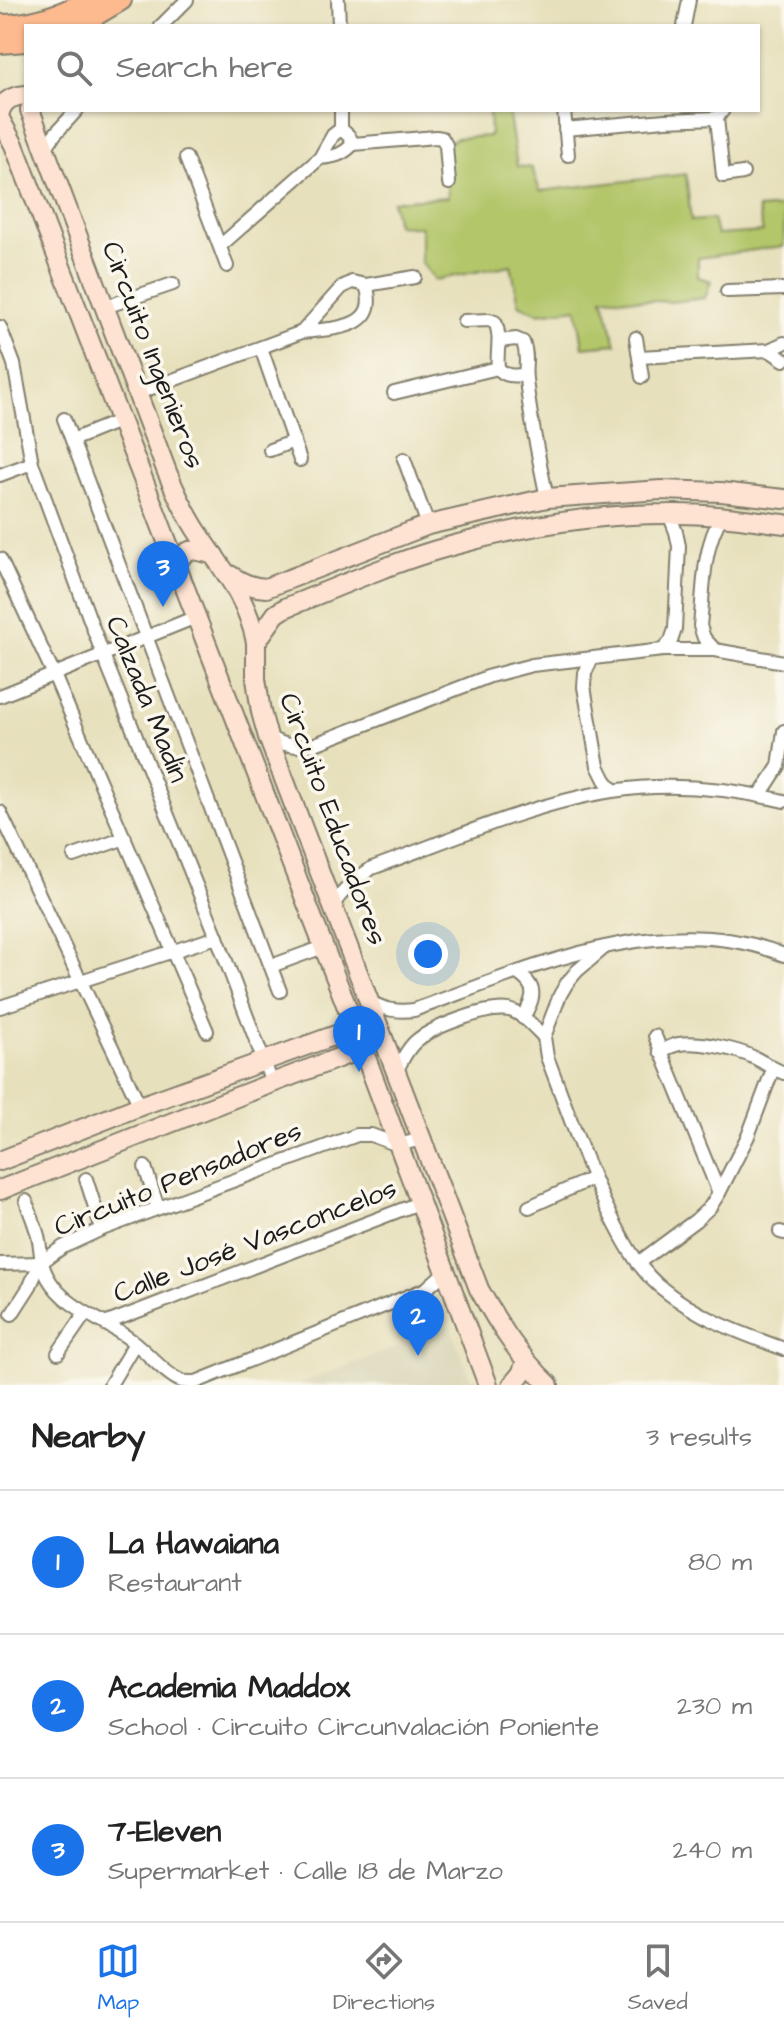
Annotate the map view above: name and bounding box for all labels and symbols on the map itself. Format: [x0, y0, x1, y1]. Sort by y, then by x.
street label: Circuito Ingenieros [91, 236, 214, 475]
pin: 3 [137, 541, 189, 607]
street label: Calzada Madín [96, 610, 198, 788]
street label: Circuito Educadores [269, 687, 397, 951]
your location [408, 934, 448, 974]
pin: 1 [333, 1006, 385, 1072]
street label: Circuito Pensadores [48, 1111, 308, 1247]
street label: Calle José Vasconcelos [108, 1169, 402, 1313]
pin: 2 [392, 1290, 444, 1356]

